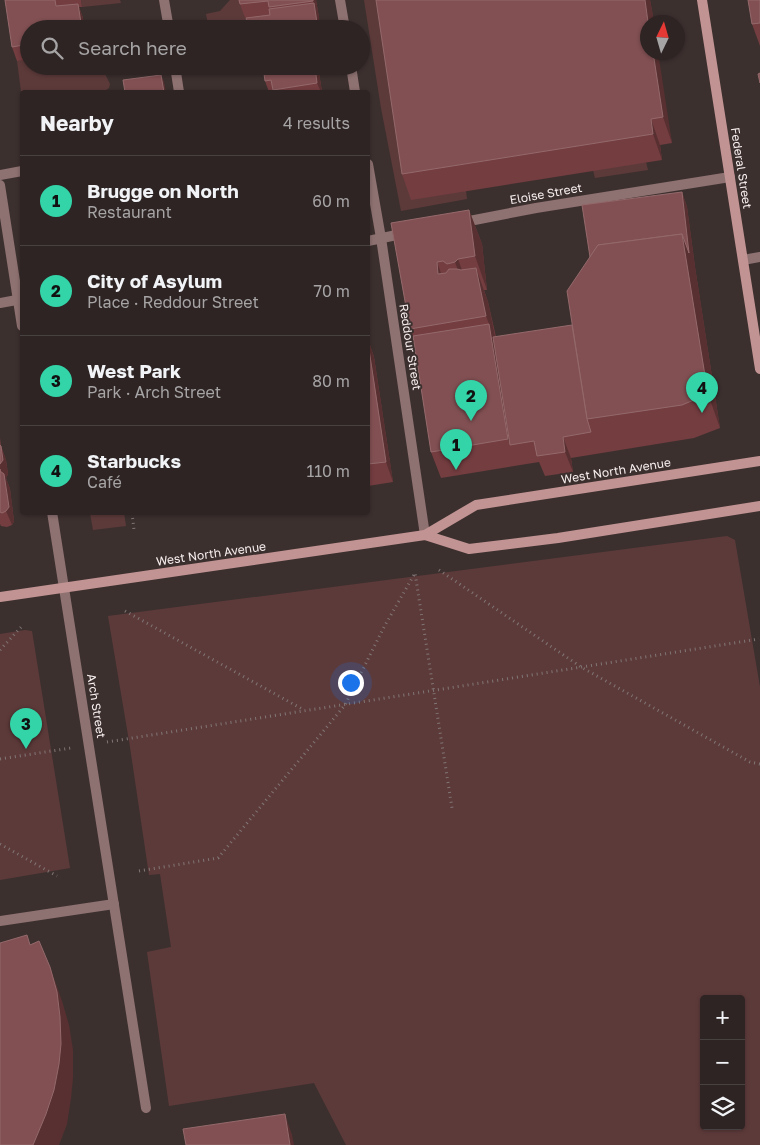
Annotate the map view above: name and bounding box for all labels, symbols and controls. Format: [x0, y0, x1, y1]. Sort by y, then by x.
north arrow [640, 15, 685, 60]
search box [20, 20, 370, 75]
icon: search [38, 34, 66, 62]
text: Search here [78, 36, 187, 59]
text: Nearby [40, 110, 114, 136]
text: 4 results [283, 113, 350, 133]
street label: Federal Street [728, 126, 755, 210]
text: Brugge on North [87, 179, 239, 202]
street label: Eloise Street [509, 180, 584, 207]
text: 1 [52, 191, 60, 211]
text: 60 m [312, 191, 350, 211]
text: Restaurant [87, 202, 172, 222]
text: City of Asylum [87, 269, 222, 292]
text: 2 [51, 281, 61, 301]
text: 70 m [313, 281, 350, 301]
text: Place · Reddour Street [87, 292, 259, 312]
street label: Reddour Street [396, 303, 425, 391]
text: West Park [87, 359, 181, 382]
text: 3 [51, 371, 61, 391]
text: 80 m [312, 371, 350, 391]
pin: 4 [686, 372, 718, 413]
pin: 2 [455, 380, 487, 421]
text: Park · Arch Street [87, 382, 221, 402]
pin: 1 [440, 429, 472, 470]
text: Starbucks [87, 449, 181, 472]
street label: West North Avenue [560, 454, 672, 487]
text: 4 [51, 461, 61, 481]
text: 110 m [306, 461, 350, 481]
text: Café [87, 472, 122, 492]
street label: West North Avenue [155, 538, 267, 569]
your location [338, 670, 364, 696]
street label: Arch Street [84, 673, 109, 739]
pin: 3 [10, 708, 42, 749]
map controls [700, 995, 745, 1130]
button: + [700, 995, 745, 1040]
button: − [700, 1040, 745, 1085]
button: layers [700, 1085, 745, 1130]

